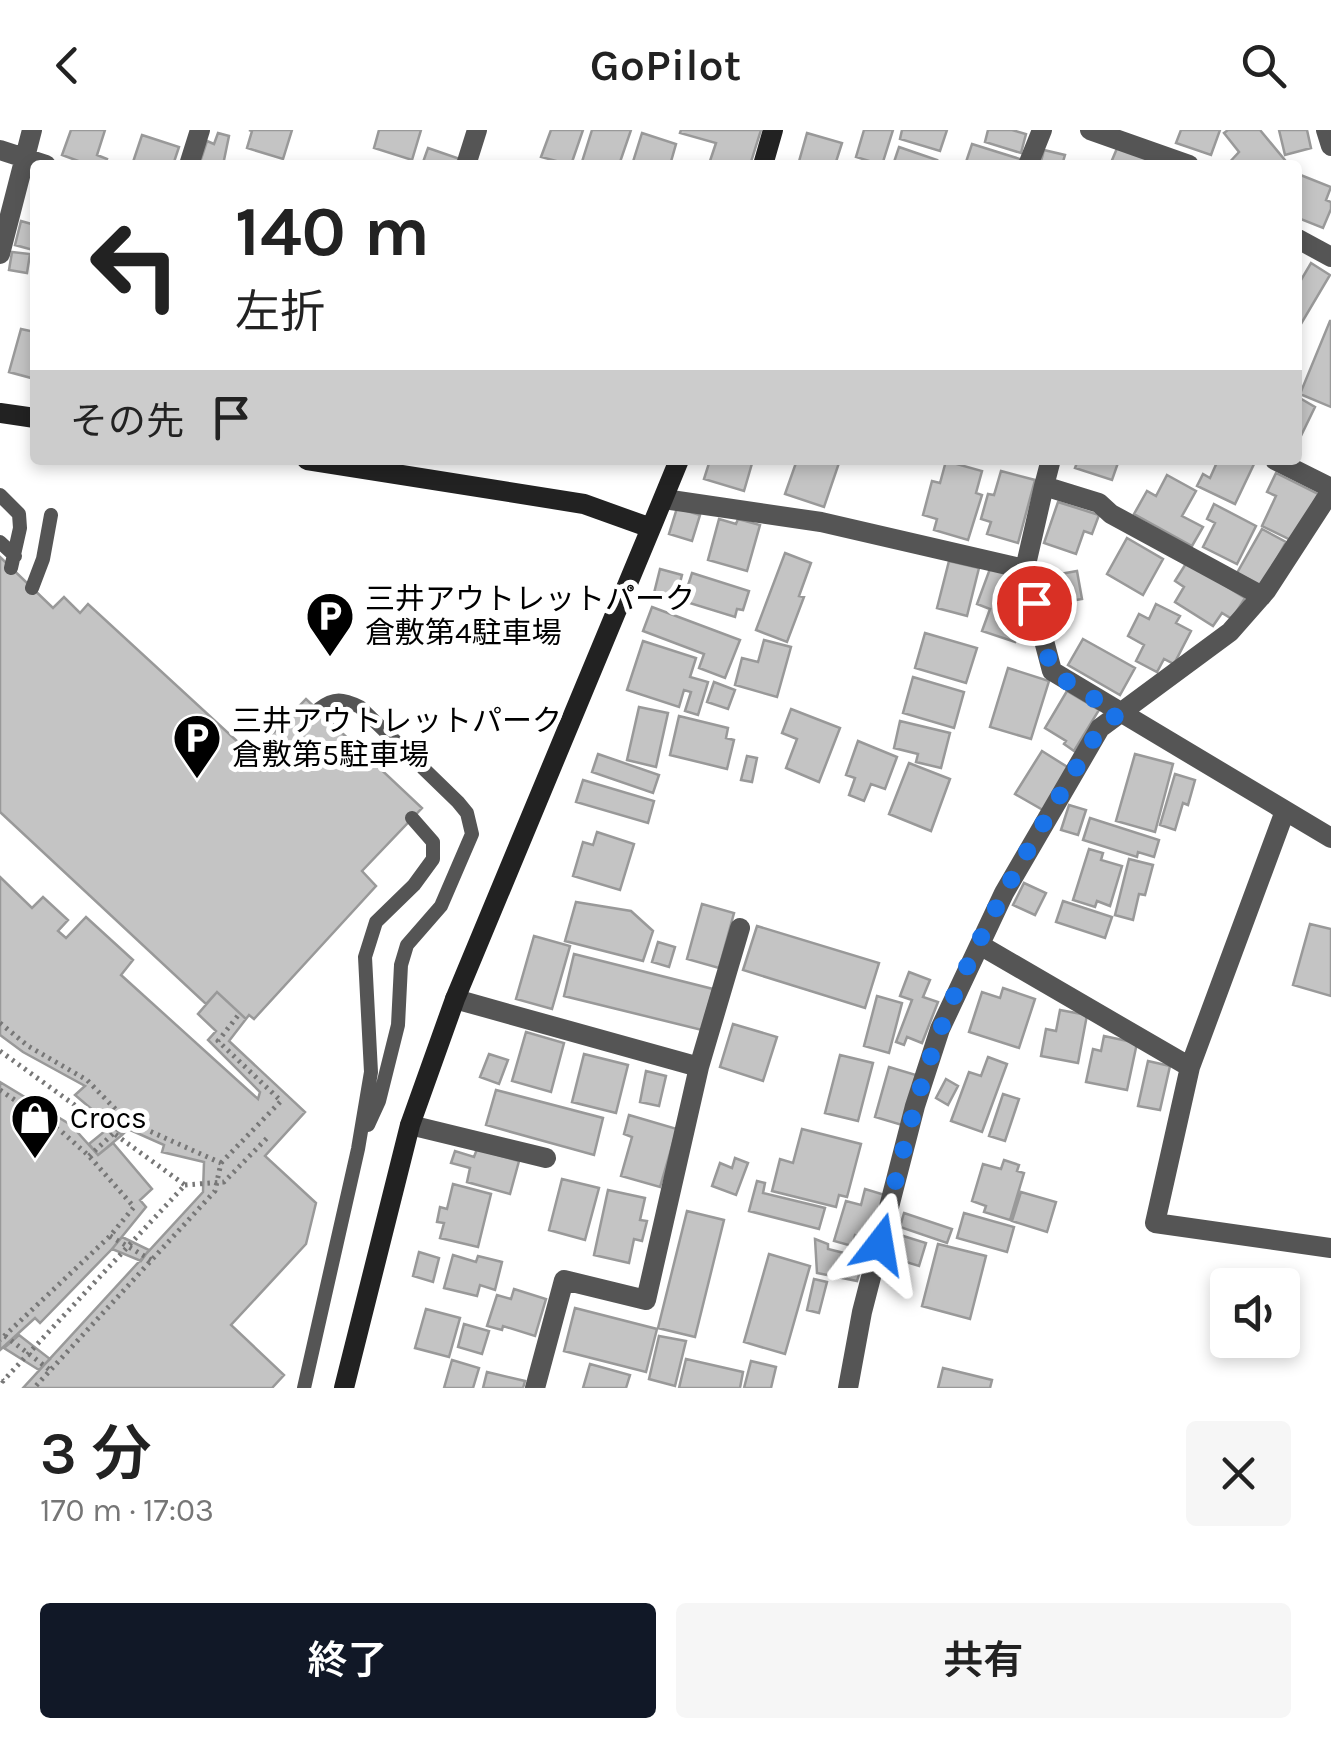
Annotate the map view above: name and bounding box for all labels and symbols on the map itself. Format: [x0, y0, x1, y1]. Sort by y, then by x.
pin [992, 561, 1077, 646]
place label: 三井アウトレットパーク 倉敷第4駐車場 [365, 581, 695, 651]
parking icon: 三井アウトレットパーク 倉敷第4駐車場 [304, 590, 356, 658]
place label: 三井アウトレットパーク 倉敷第5駐車場 [232, 703, 562, 773]
parking icon: 三井アウトレットパーク 倉敷第5駐車場 [171, 712, 223, 780]
shop icon: Crocs [9, 1092, 61, 1160]
place label: Crocs [70, 1100, 147, 1136]
position arrow [828, 1192, 932, 1296]

